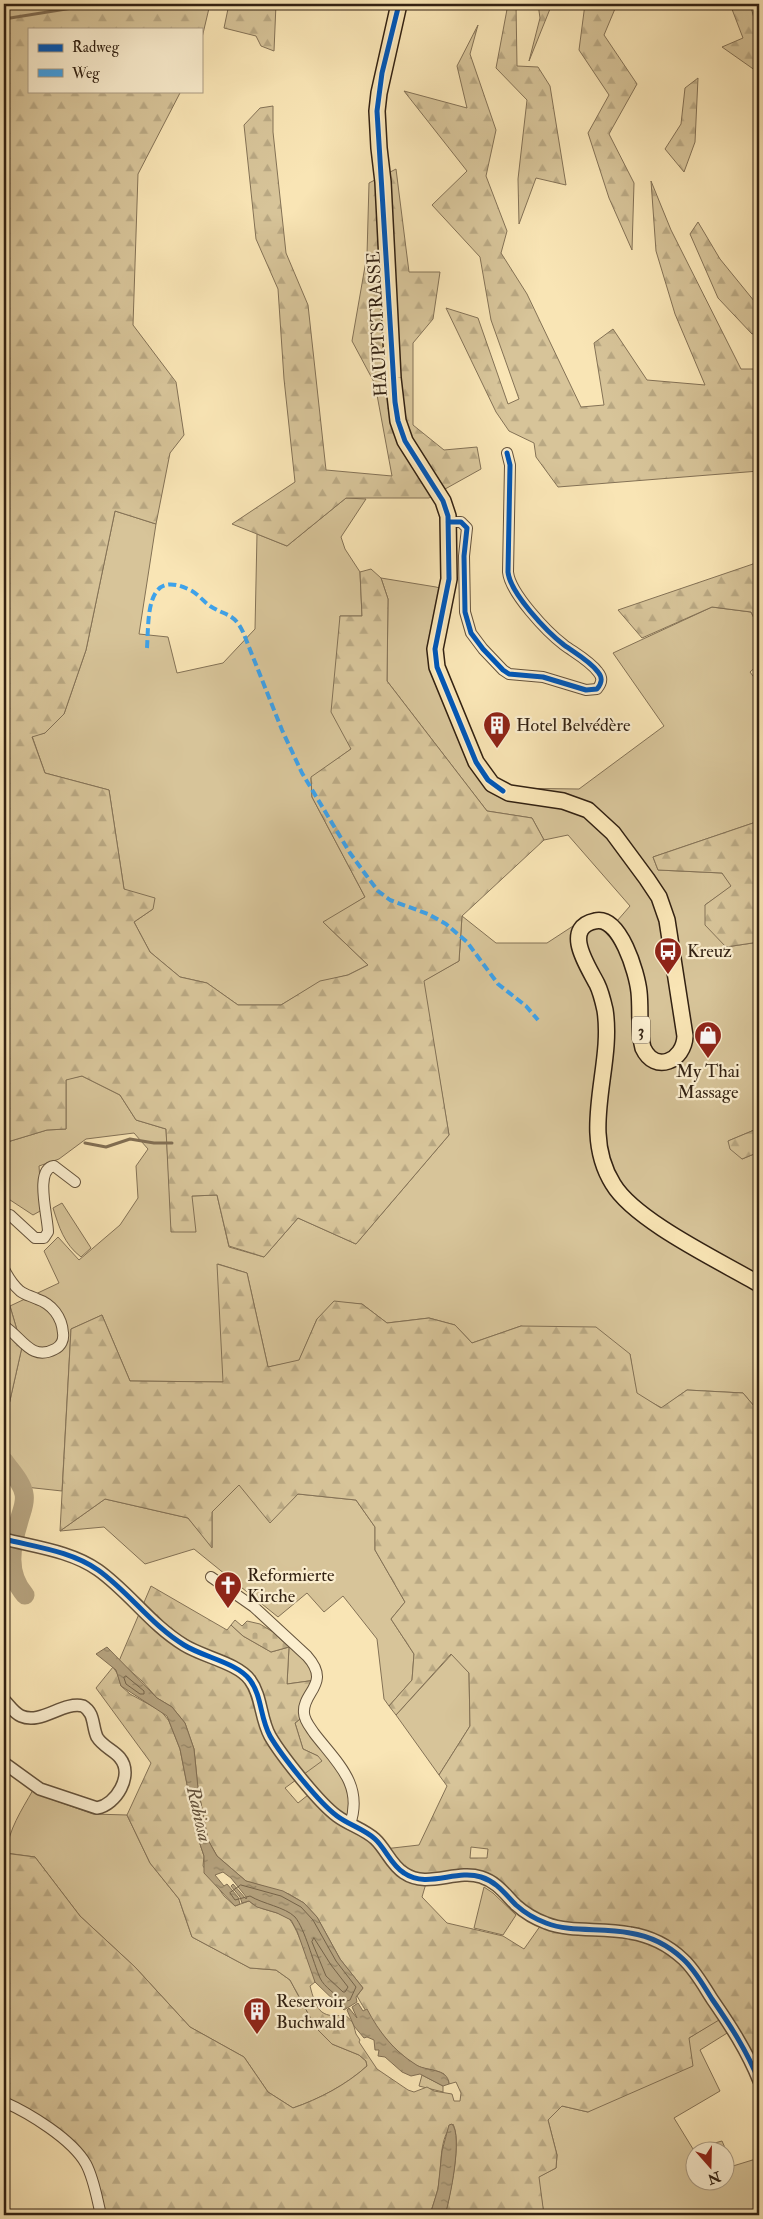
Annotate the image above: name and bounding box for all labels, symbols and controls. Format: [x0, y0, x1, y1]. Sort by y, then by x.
legend [28, 28, 202, 92]
text: Radweg [72, 38, 120, 57]
text: Weg [71, 64, 100, 83]
street label: HAUPTSTRASSE [362, 251, 393, 397]
building icon: Hotel Belvédère [482, 710, 512, 749]
place label: Hotel Belvédère [516, 714, 631, 737]
bus stop icon: Kreuz [653, 936, 683, 975]
place label: Kreuz [687, 940, 732, 963]
road number: 3 [632, 1016, 650, 1044]
shop icon: My Thai Massage [693, 1020, 723, 1059]
place label: My Thai Massage [676, 1060, 740, 1104]
place label: Reformierte Kirche [247, 1564, 335, 1608]
church icon: Reformierte Kirche [213, 1570, 243, 1609]
water label: Rabiosa [181, 1783, 217, 1844]
place label: Reservoir Buchwald [276, 1990, 346, 2034]
building icon: Reservoir Buchwald [242, 1996, 272, 2035]
north arrow [686, 2142, 736, 2192]
text: N [705, 2167, 724, 2188]

